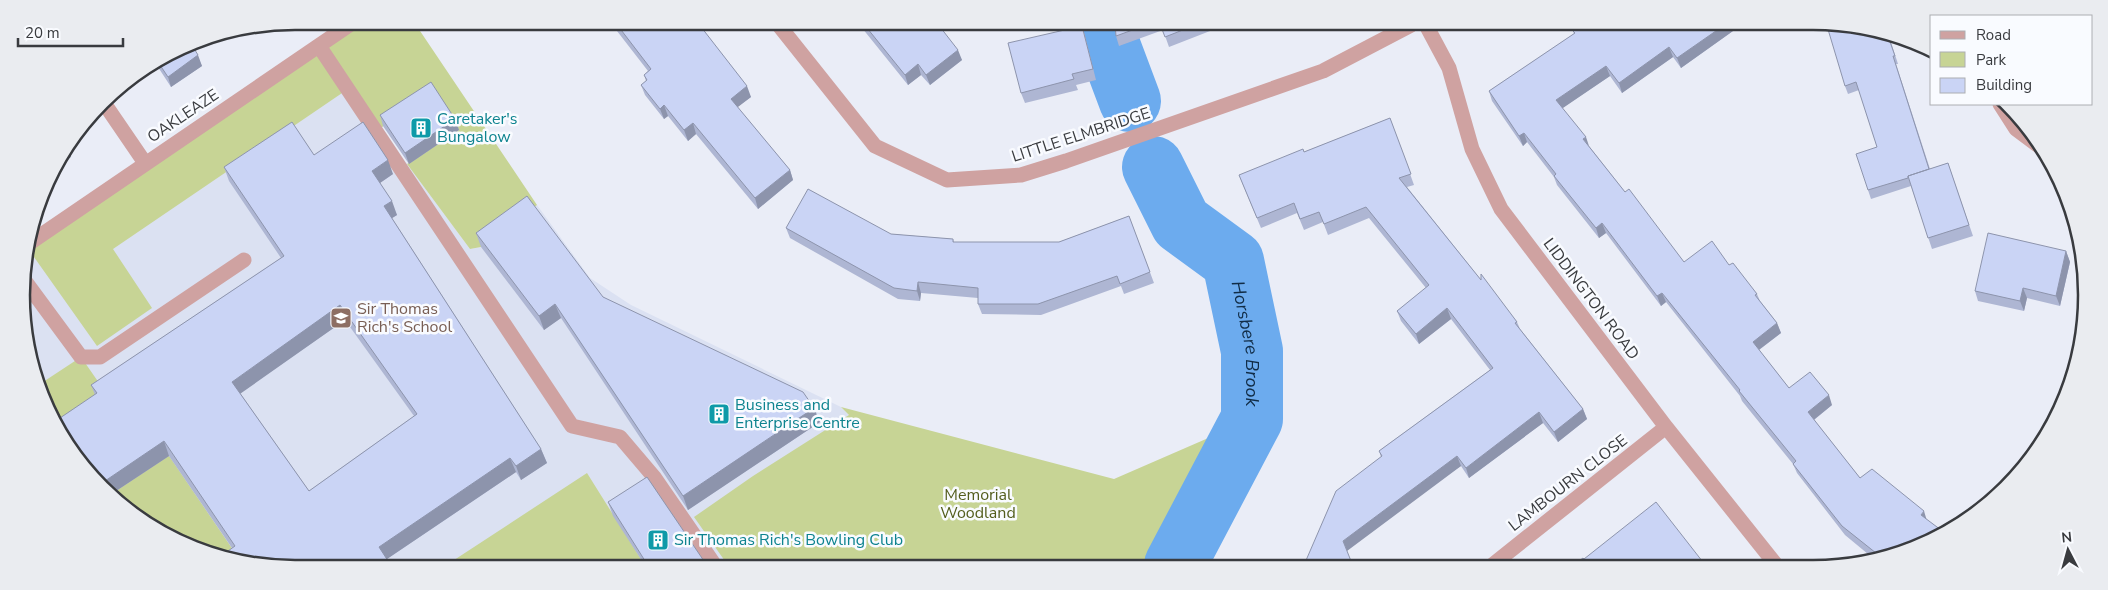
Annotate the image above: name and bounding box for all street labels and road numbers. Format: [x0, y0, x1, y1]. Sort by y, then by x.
street label: OAKLEAZE [143, 84, 223, 148]
street label: LITTLE ELMBRIDGE [1009, 102, 1153, 168]
street label: LIDDINGTON ROAD [1538, 234, 1644, 364]
street label: LAMBOURN CLOSE [1504, 430, 1632, 536]

